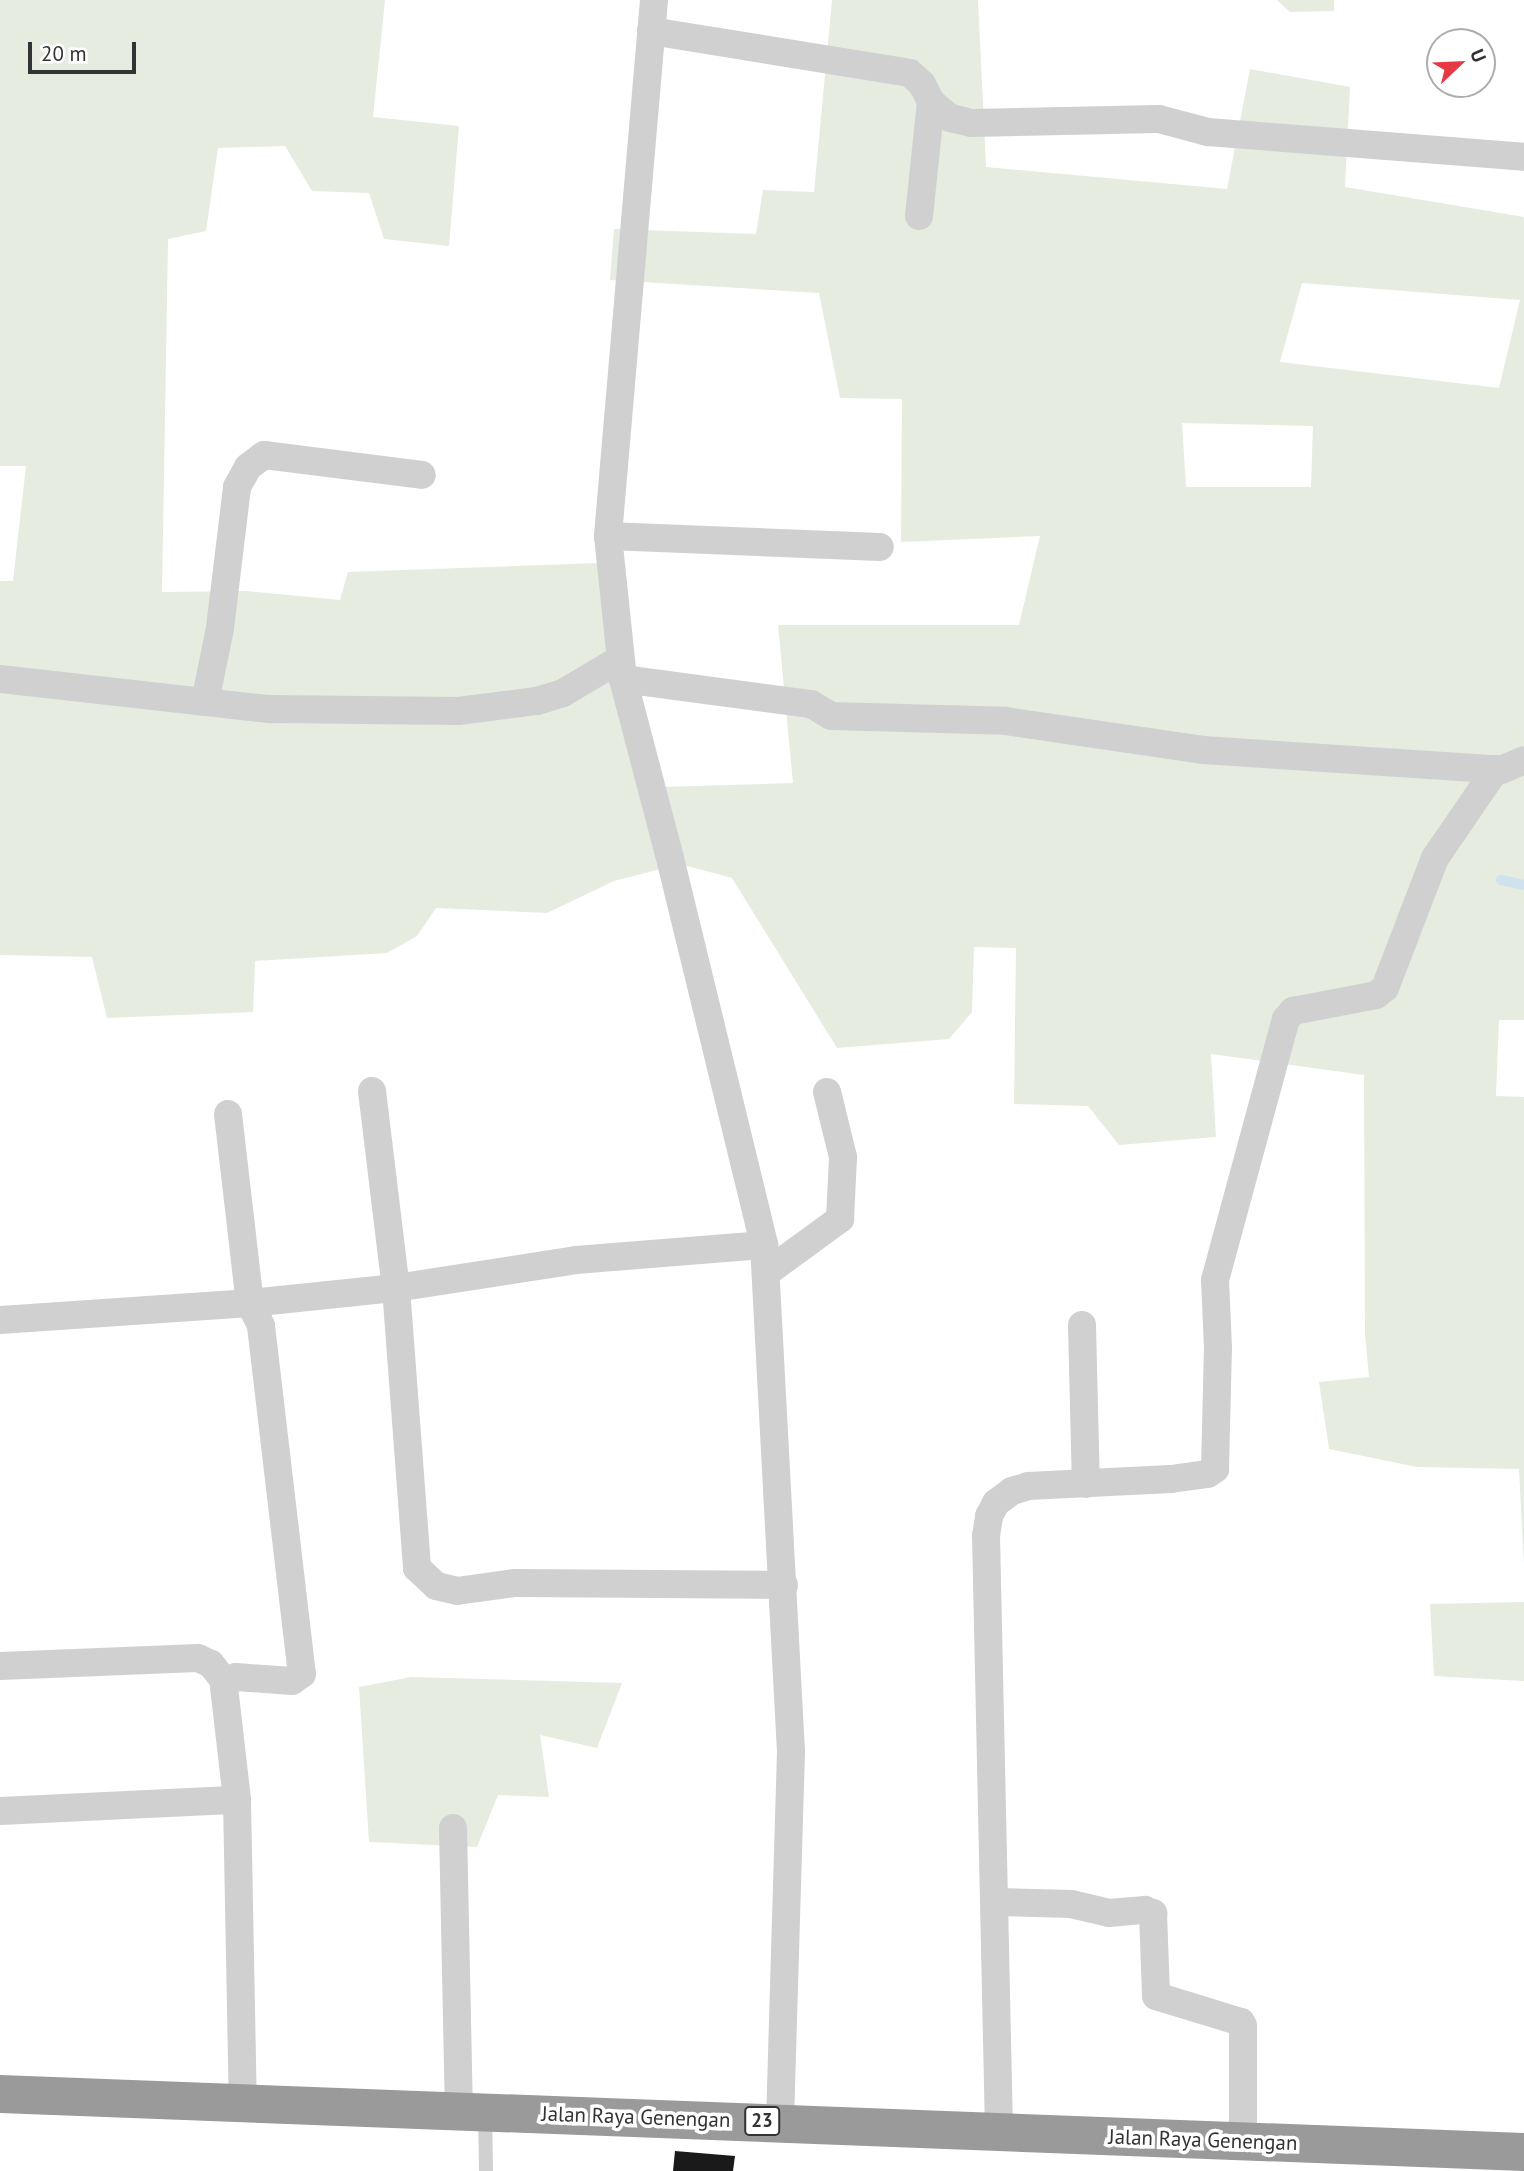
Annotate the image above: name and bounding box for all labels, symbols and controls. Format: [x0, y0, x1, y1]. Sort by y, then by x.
scale bar [32, 28, 140, 72]
north arrow [1426, 28, 1496, 98]
text: 20 m [41, 40, 87, 67]
text: U [1465, 45, 1492, 66]
street label: Jalan Raya Genengan [541, 2101, 731, 2133]
road number: 23 [743, 2106, 781, 2136]
street label: Jalan Raya Genengan [1108, 2124, 1298, 2156]

